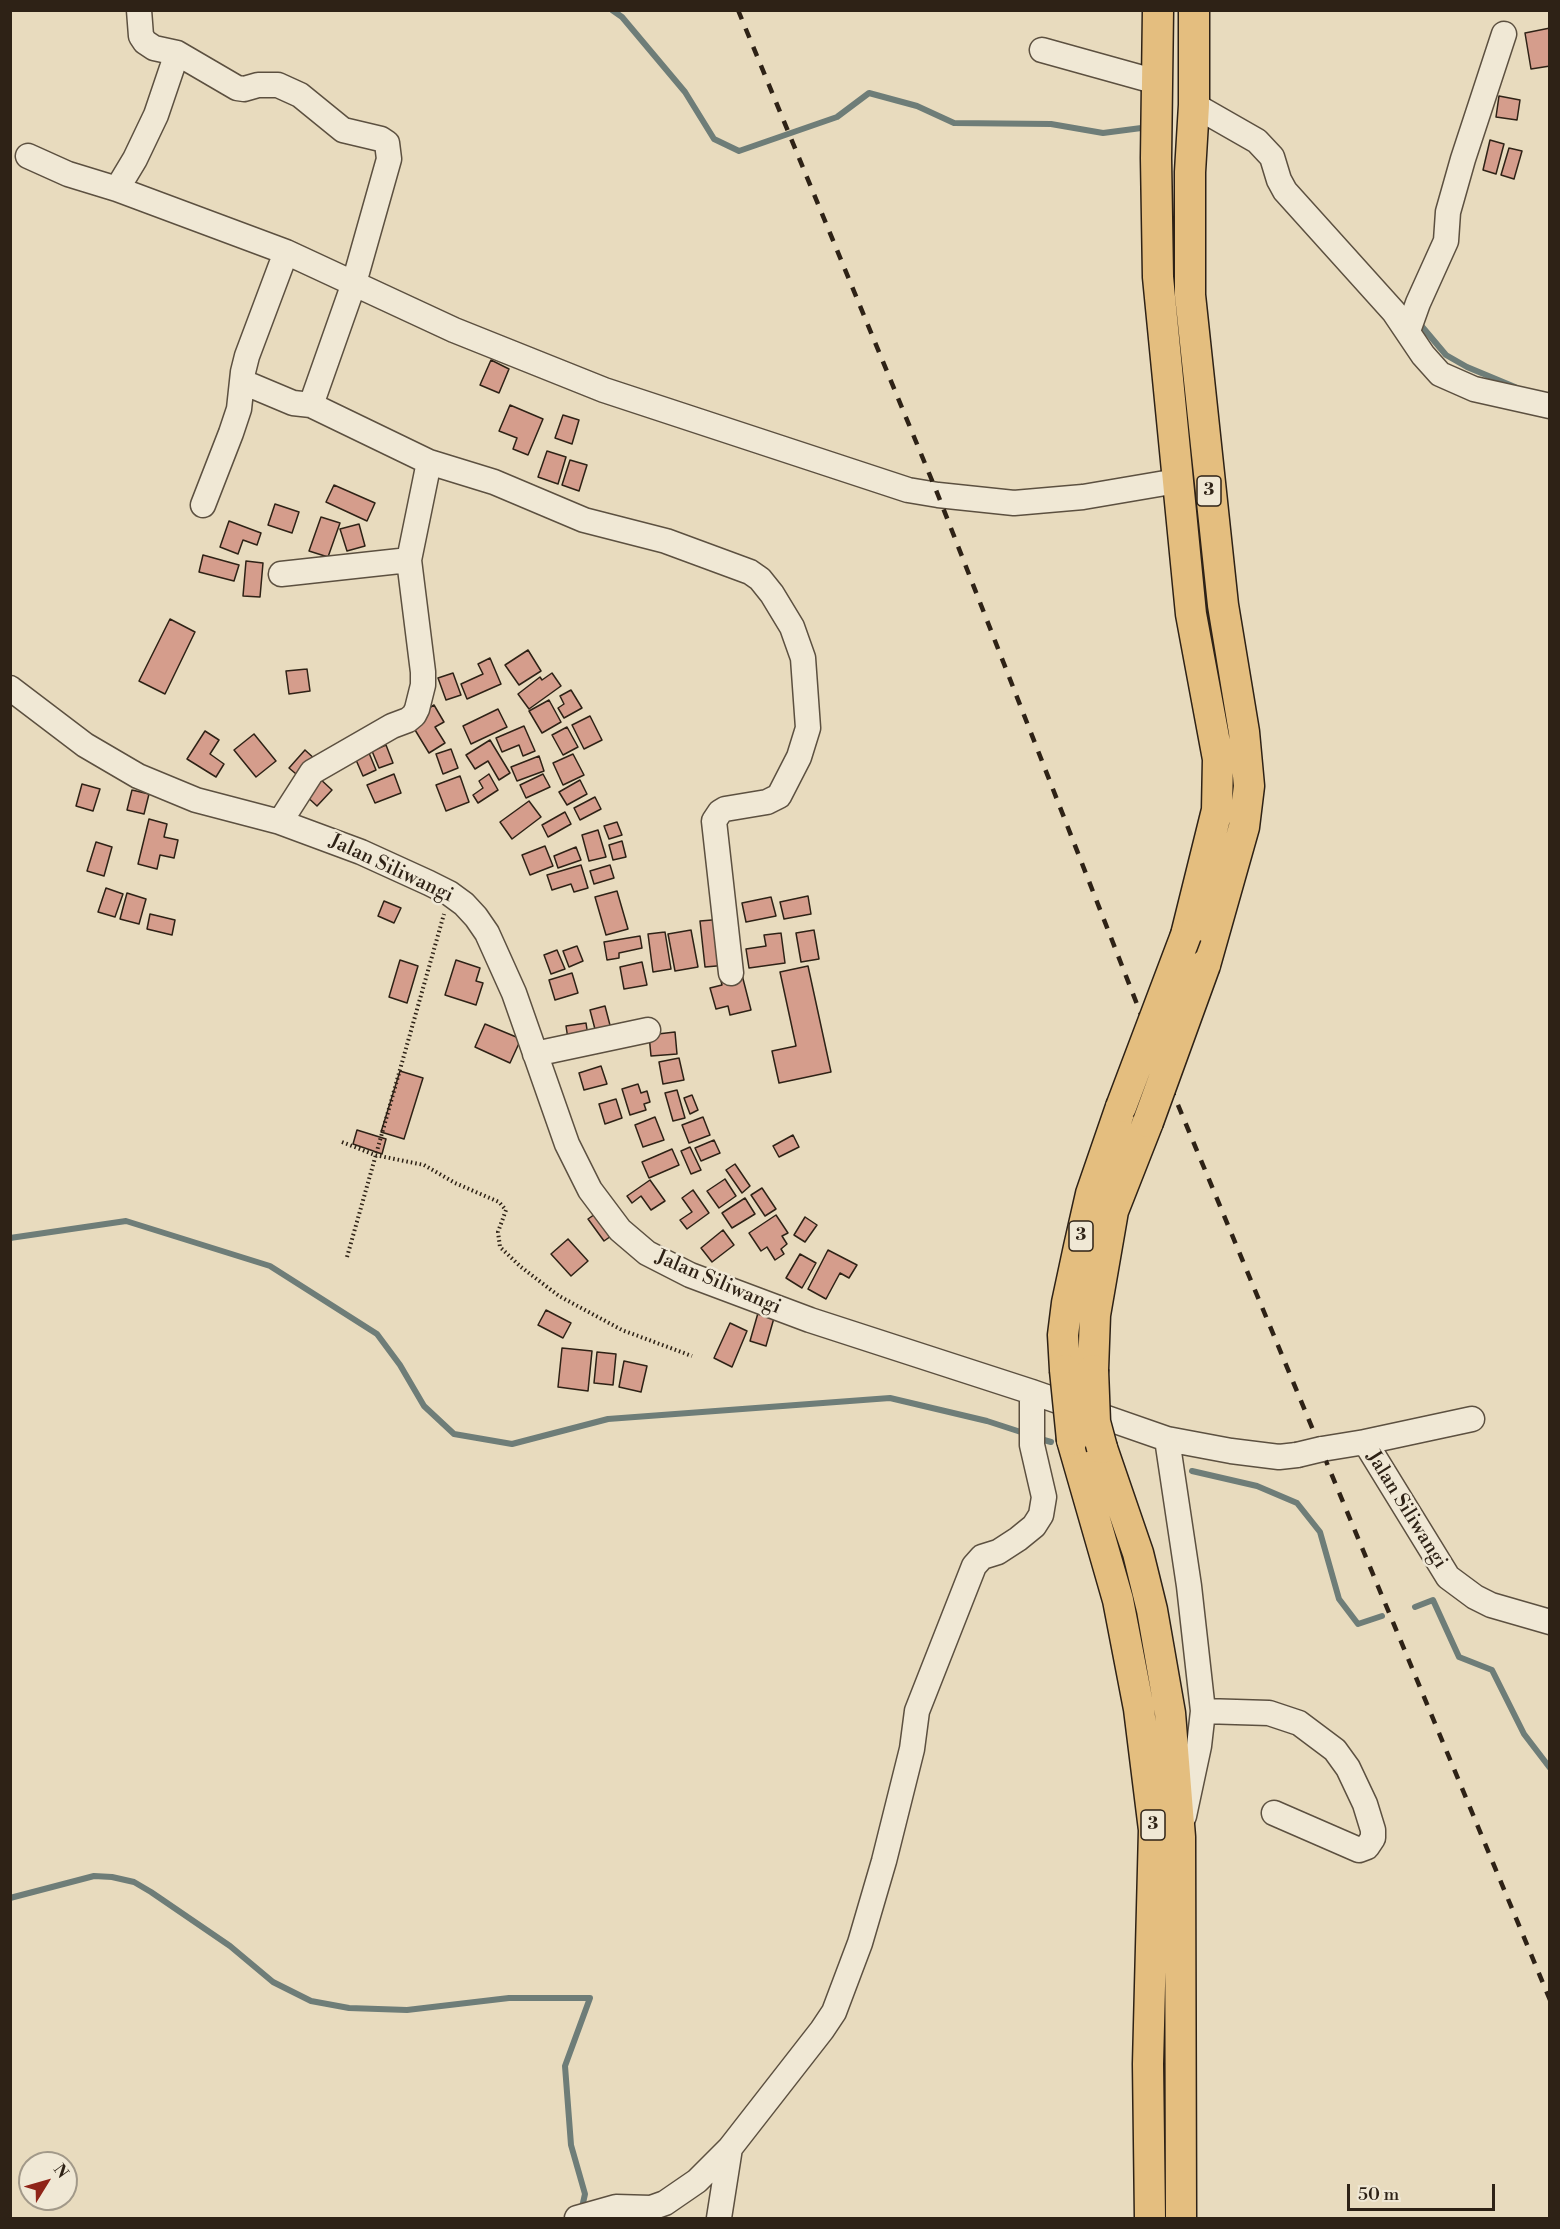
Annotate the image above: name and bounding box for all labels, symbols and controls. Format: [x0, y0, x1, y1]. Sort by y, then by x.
road number: 3 [1197, 476, 1221, 506]
street label: Jalan Siliwangi [325, 830, 457, 908]
road number: 3 [1069, 1221, 1093, 1251]
street label: Jalan Siliwangi [652, 1246, 784, 1320]
street label: Jalan Siliwangi [1360, 1447, 1452, 1573]
road number: 3 [1141, 1810, 1165, 1840]
north arrow [18, 2151, 78, 2211]
text: N [49, 2160, 73, 2182]
scale bar [1350, 2172, 1498, 2210]
text: 50 m [1358, 2183, 1399, 2206]

